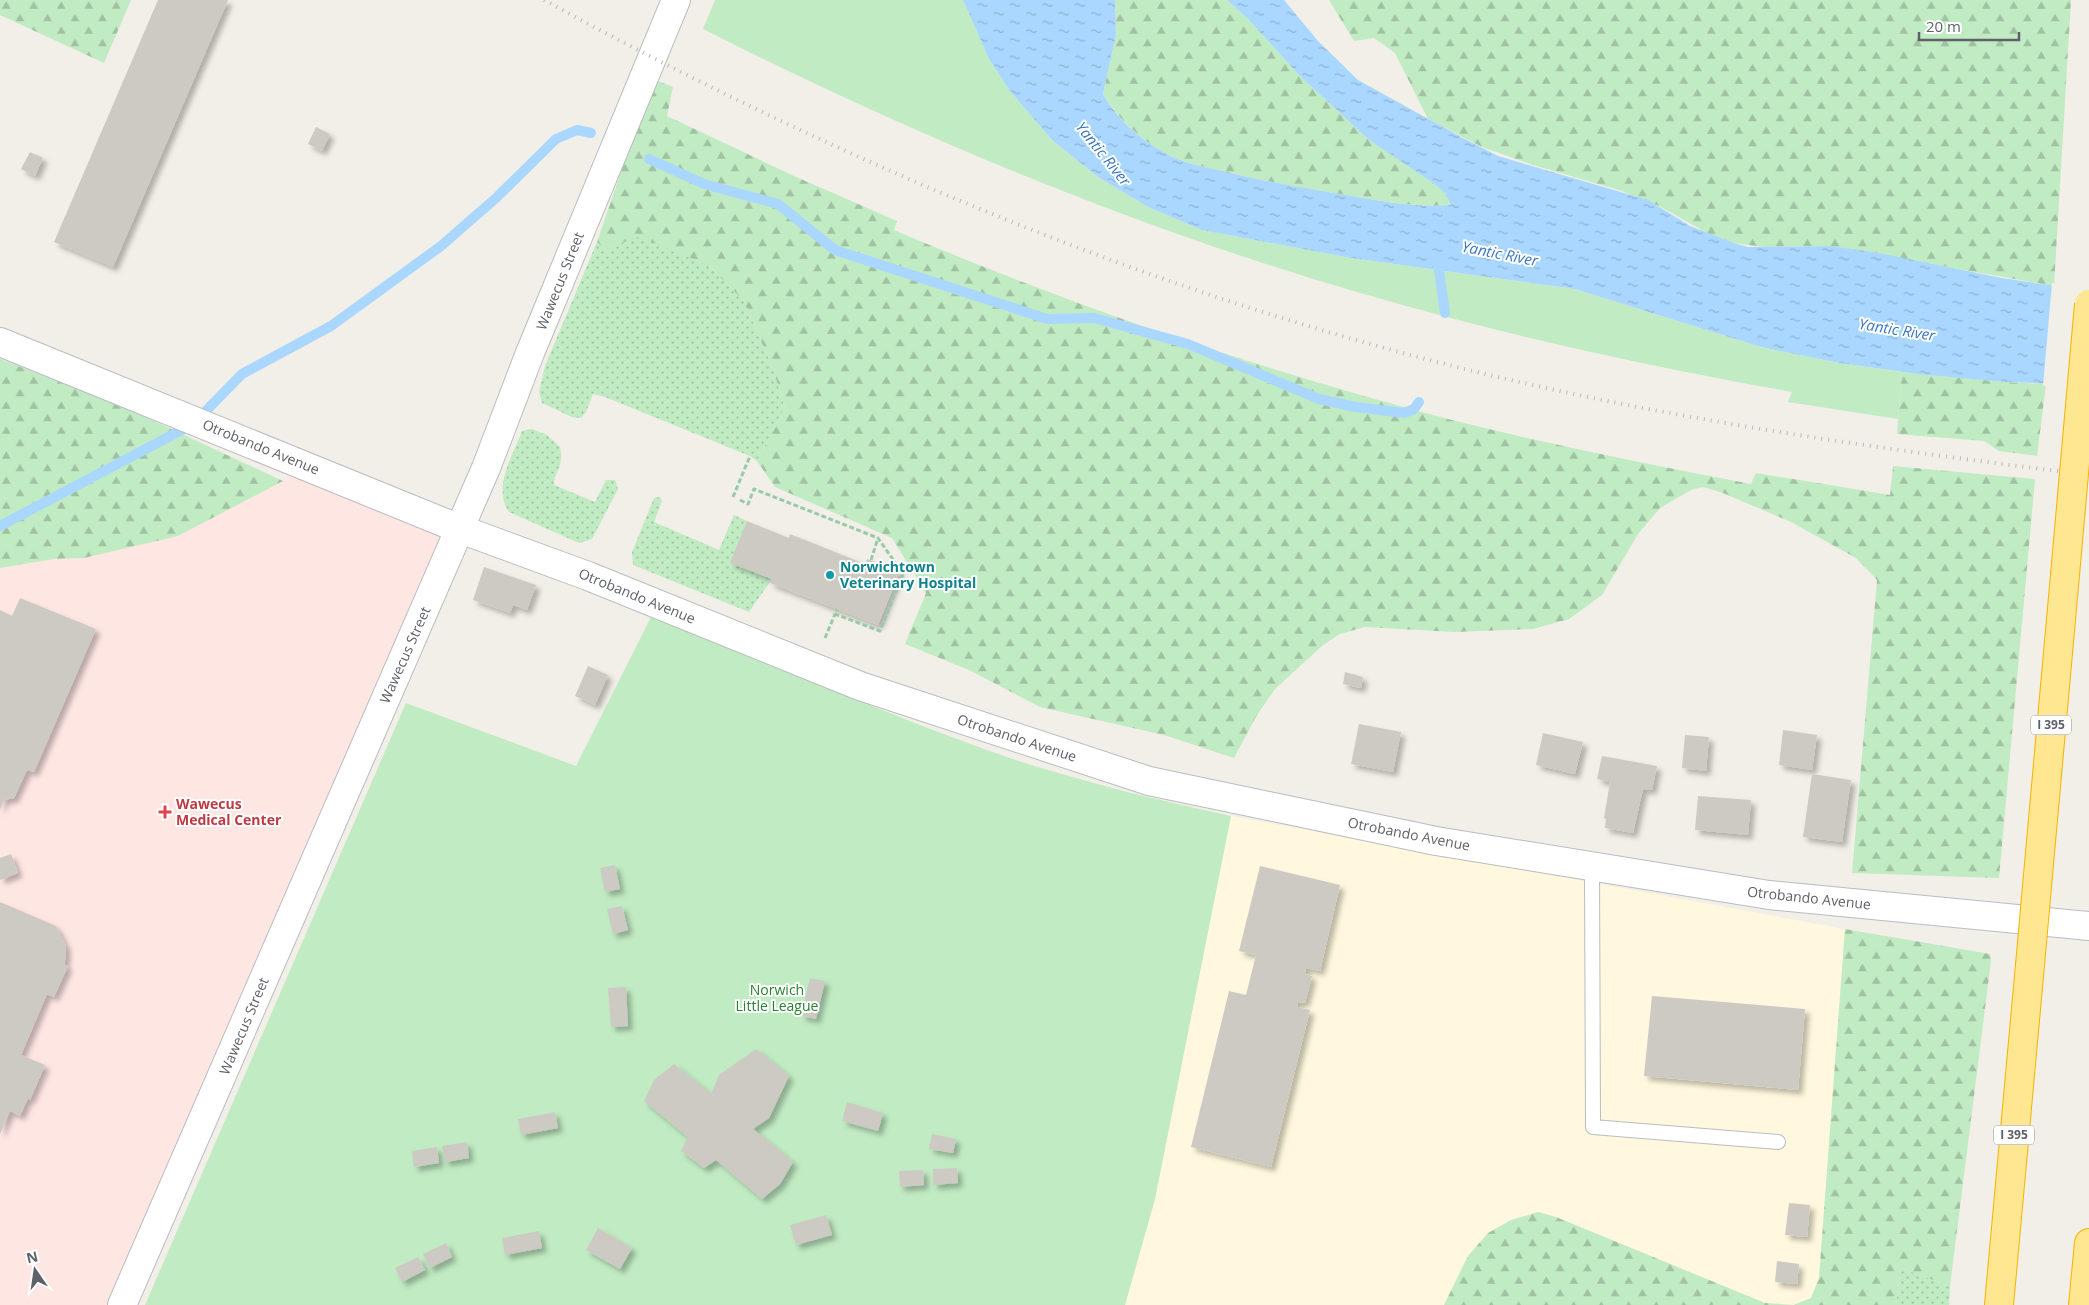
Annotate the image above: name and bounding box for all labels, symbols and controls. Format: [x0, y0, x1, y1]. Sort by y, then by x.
scale bar [1919, 10, 2019, 42]
text: 20 m [1926, 16, 1961, 36]
water label: Yantic River [1072, 117, 1136, 190]
street label: Wawecus Street [531, 229, 588, 333]
water label: Yantic River [1461, 236, 1541, 270]
water label: Yantic River [1858, 313, 1938, 345]
street label: Otrobando Avenue [200, 414, 323, 479]
place label: Norwichtown Veterinary Hospital [840, 557, 976, 592]
street label: Otrobando Avenue [576, 563, 699, 628]
marker: Norwichtown Veterinary Hospital [824, 569, 836, 581]
street label: Wawecus Street [375, 603, 434, 706]
street label: Otrobando Avenue [955, 709, 1079, 766]
road number: I 395 [2031, 716, 2071, 734]
place label: Wawecus Medical Center [176, 794, 282, 829]
marker: Wawecus Medical Center [158, 805, 172, 819]
street label: Otrobando Avenue [1346, 812, 1472, 855]
street label: Otrobando Avenue [1746, 882, 1872, 913]
street label: Wawecus Street [214, 974, 273, 1077]
park label: Norwich Little League [736, 980, 819, 1015]
road number: I 395 [1994, 1126, 2034, 1144]
north arrow [10, 1245, 60, 1295]
text: N [24, 1246, 40, 1267]

